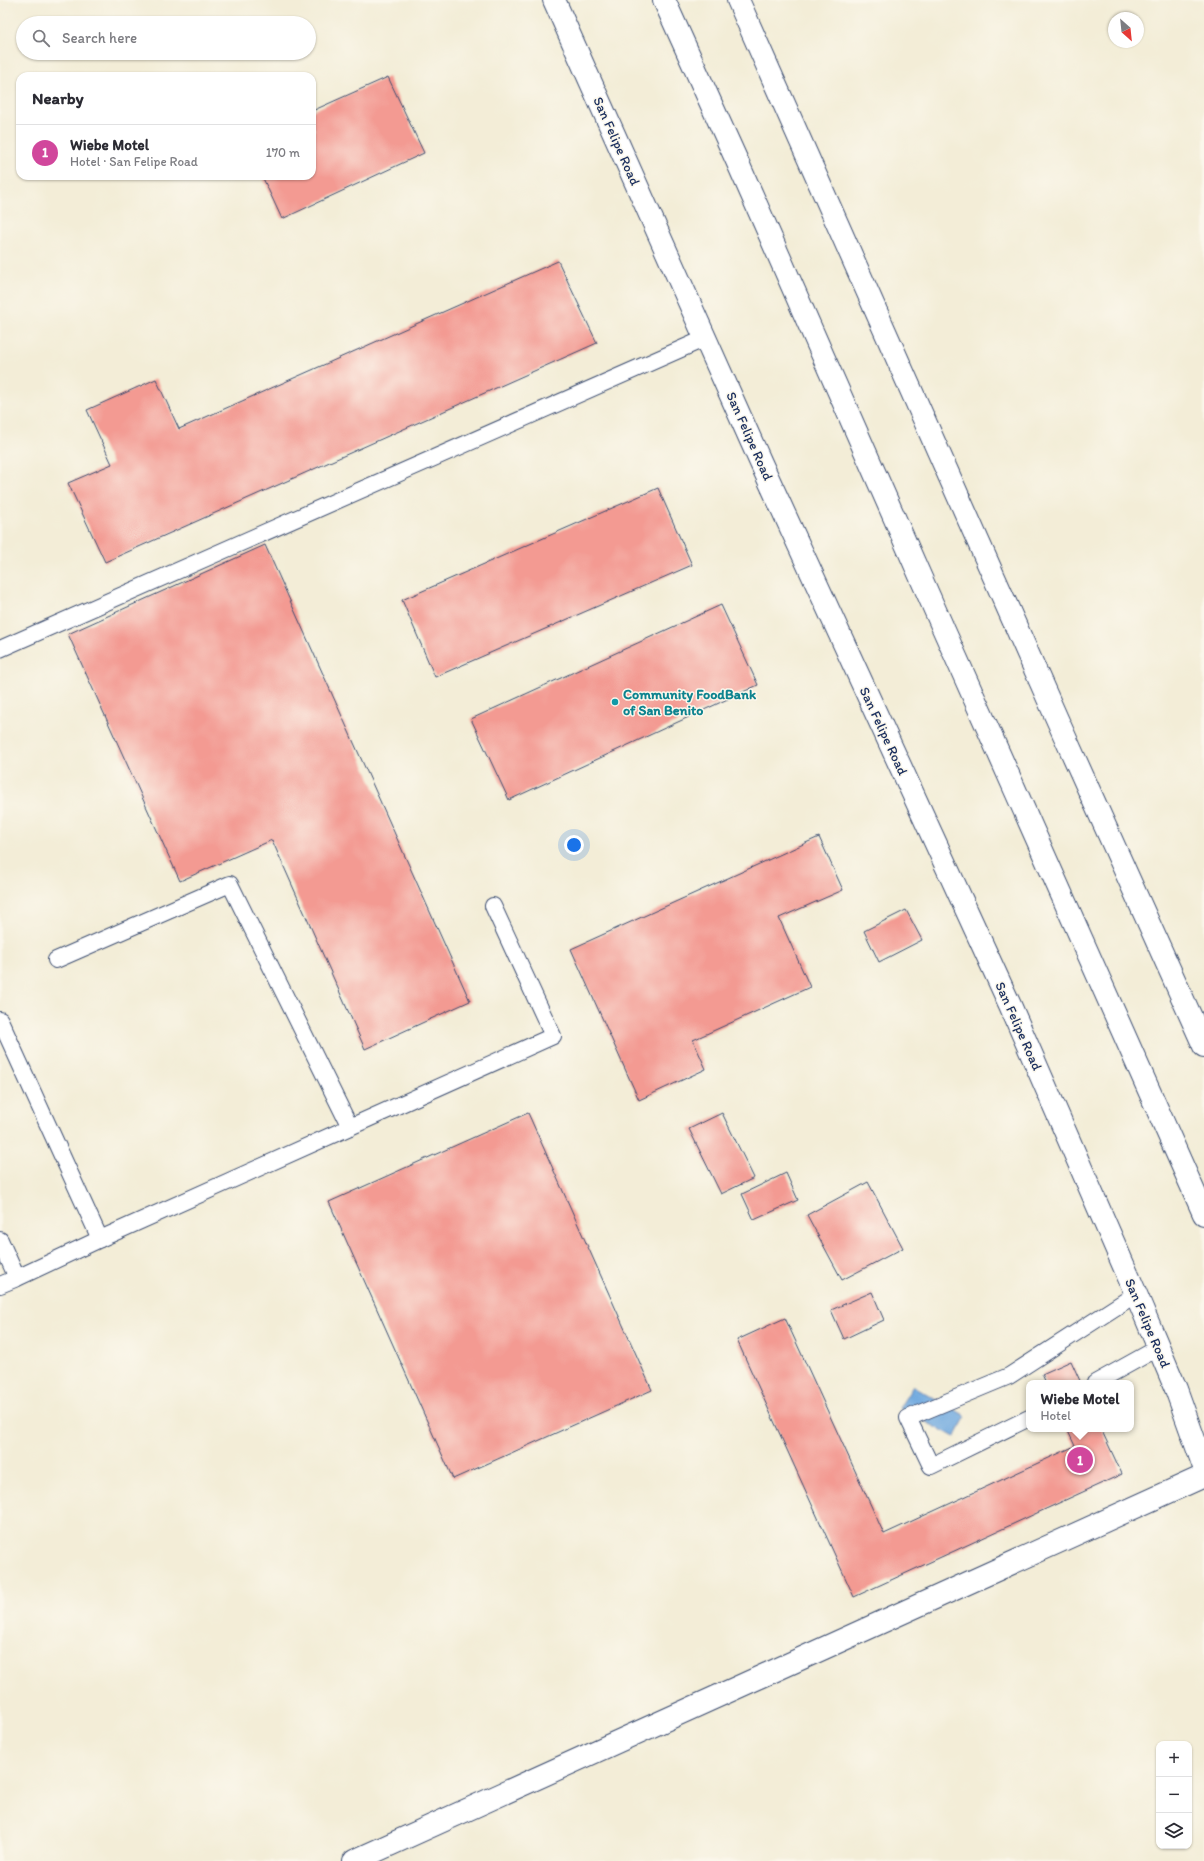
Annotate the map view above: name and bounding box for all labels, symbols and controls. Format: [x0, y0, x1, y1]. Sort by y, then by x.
north arrow [1108, 12, 1144, 48]
search box [16, 16, 316, 60]
icon: search [30, 27, 52, 49]
text: Search here [62, 29, 137, 47]
text: Nearby [32, 88, 84, 108]
street label: San Felipe Road [589, 94, 644, 188]
text: Wiebe Motel [70, 136, 149, 154]
text: 1 [42, 145, 48, 160]
text: 170 m [266, 145, 300, 160]
text: Hotel · San Felipe Road [70, 154, 198, 169]
street label: San Felipe Road [722, 389, 777, 483]
street label: San Felipe Road [856, 684, 912, 778]
place label: Community FoodBank of San Benito [623, 686, 757, 719]
marker: Community FoodBank of San Benito [610, 697, 620, 707]
your location [564, 835, 584, 855]
street label: San Felipe Road [991, 979, 1046, 1073]
street label: San Felipe Road [1121, 1276, 1174, 1371]
popup [1026, 1380, 1134, 1432]
text: Wiebe Motel [1041, 1390, 1119, 1408]
text: Hotel [1041, 1408, 1071, 1423]
pin: 1 [1067, 1445, 1093, 1475]
map controls [1156, 1741, 1192, 1849]
button: + [1156, 1741, 1192, 1777]
button: − [1156, 1777, 1192, 1813]
button: layers [1156, 1813, 1192, 1849]

